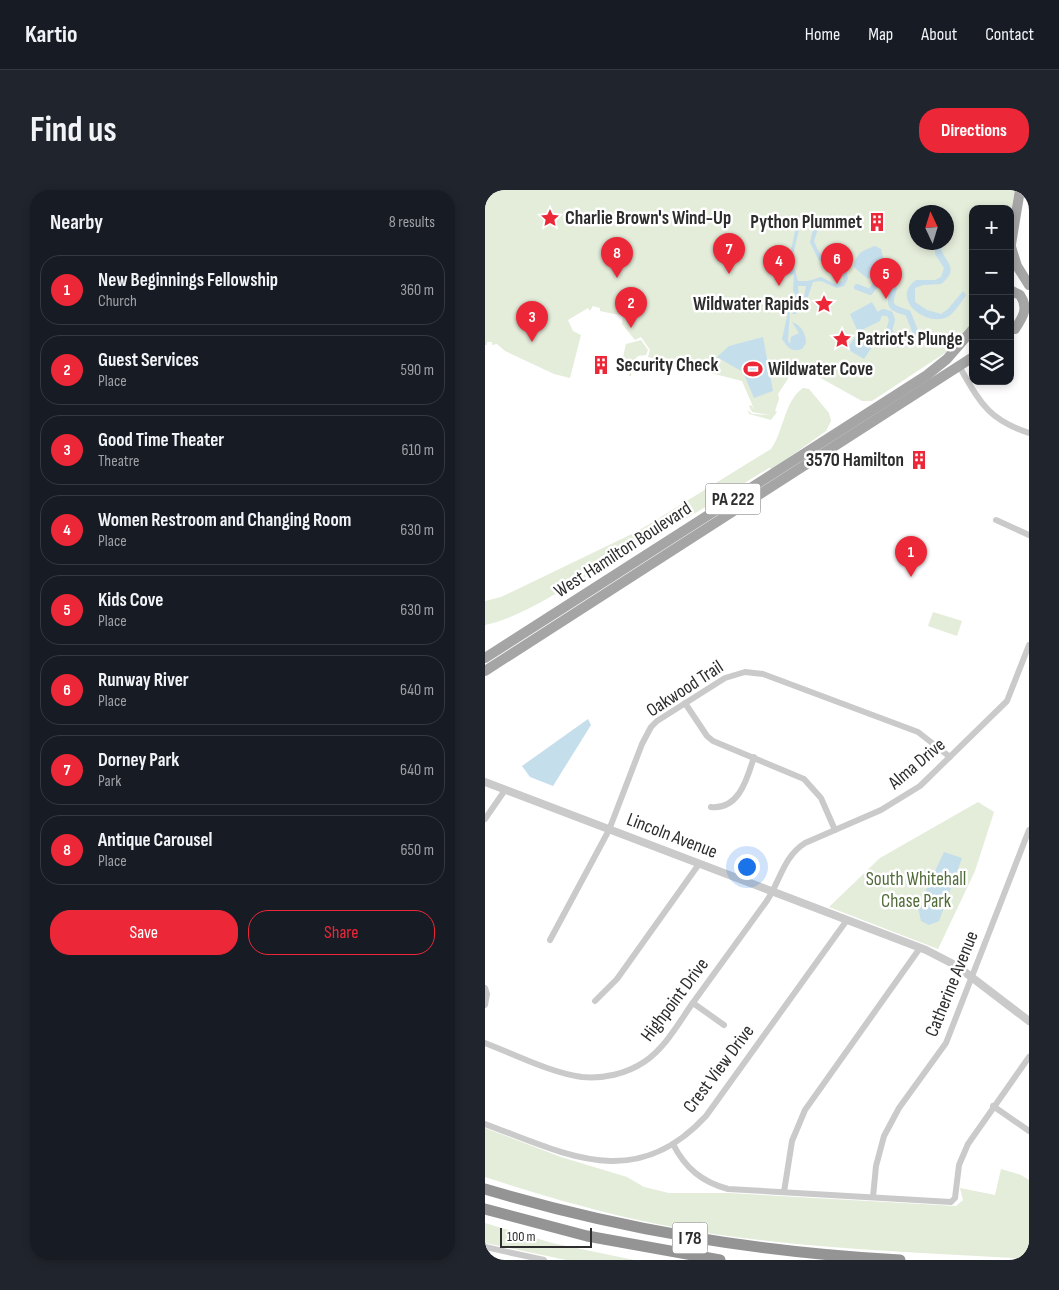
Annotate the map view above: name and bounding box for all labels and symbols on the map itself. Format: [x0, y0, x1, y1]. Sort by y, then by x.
north arrow [909, 205, 954, 250]
place icon: Charlie Brown's Wind-Up [539, 207, 561, 229]
place label: Charlie Brown's Wind-Up [565, 207, 731, 230]
place label: Python Plummet [750, 211, 862, 234]
building icon: Python Plummet [866, 211, 888, 233]
pin: 7 [713, 233, 745, 274]
pin: 8 [601, 237, 633, 278]
pin: 6 [821, 243, 853, 284]
pin: 4 [763, 245, 795, 286]
pin: 5 [870, 258, 902, 299]
pin: 2 [615, 287, 647, 328]
place label: Wildwater Rapids [693, 293, 809, 316]
place icon: Wildwater Rapids [813, 293, 835, 315]
pin: 3 [516, 301, 548, 342]
place icon: Patriot's Plunge [831, 328, 853, 350]
place label: Patriot's Plunge [857, 328, 963, 351]
building icon: Security Check [590, 354, 612, 376]
place label: Security Check [616, 354, 718, 377]
sports icon: Wildwater Cove [742, 358, 764, 380]
place label: Wildwater Cove [768, 358, 873, 381]
place label: 3570 Hamilton [806, 449, 904, 472]
building icon: 3570 Hamilton [908, 449, 930, 471]
road number: PA 222 [705, 484, 761, 514]
street label: West Hamilton Boulevard [550, 497, 696, 603]
pin: 1 [895, 536, 927, 577]
street label: Oakwood Trail [642, 656, 728, 722]
street label: Alma Drive [883, 733, 950, 795]
street label: Lincoln Avenue [623, 808, 721, 864]
your location [734, 854, 760, 880]
park label: South Whitehall Chase Park [866, 868, 966, 913]
street label: Catherine Avenue [920, 928, 984, 1040]
street label: Highpoint Drive [636, 954, 714, 1046]
street label: Crest View Drive [678, 1021, 760, 1117]
road number: I 78 [673, 1222, 707, 1254]
scale bar [500, 1225, 593, 1248]

